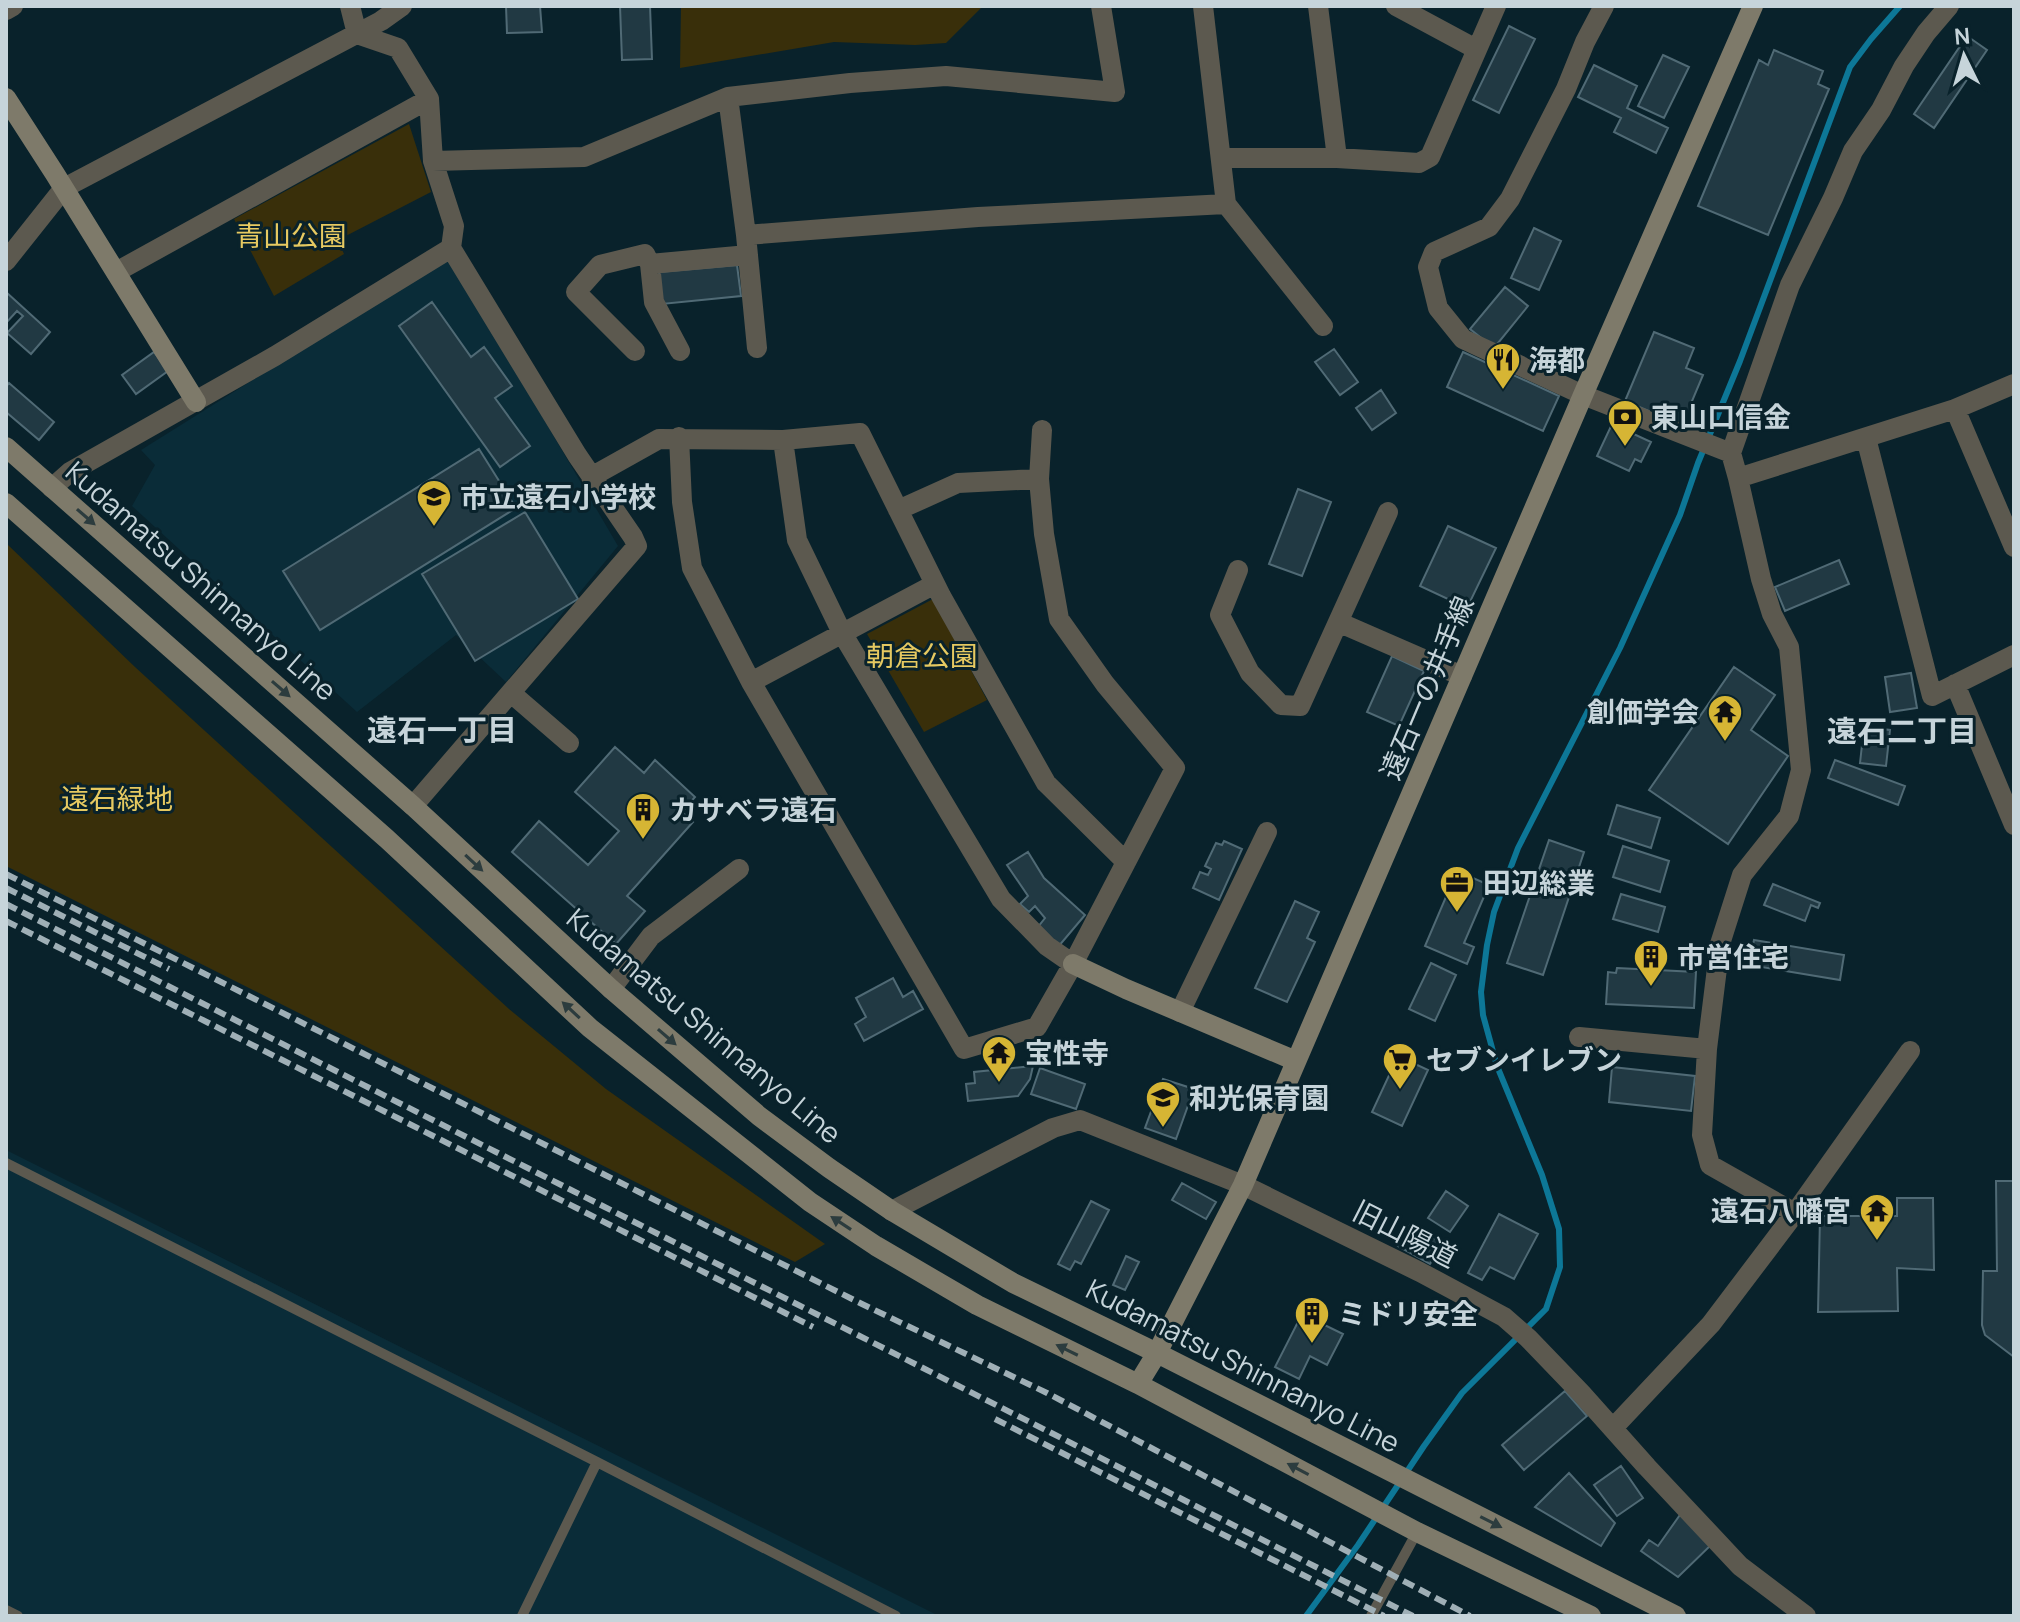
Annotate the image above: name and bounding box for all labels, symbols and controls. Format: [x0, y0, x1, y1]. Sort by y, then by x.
north arrow [1924, 16, 2004, 96]
text: N [1953, 20, 1971, 52]
park label: 青山公園 [235, 216, 347, 254]
place label: 海都 [1529, 340, 1585, 378]
restaurant icon: 海都 [1484, 341, 1522, 391]
place label: 東山口信金 [1651, 397, 1791, 435]
bank icon: 東山口信金 [1606, 398, 1644, 448]
street label: Kudamatsu Shinnanyo Line [58, 452, 345, 709]
place label: 市立遠石小学校 [460, 477, 656, 515]
school or university icon: 市立遠石小学校 [415, 478, 453, 528]
one-way arrow [75, 508, 95, 525]
street label: 遠石一の井手線 [1370, 590, 1482, 785]
park label: 朝倉公園 [866, 636, 978, 674]
one-way arrow [270, 680, 290, 697]
place label: 創価学会 [1587, 692, 1699, 730]
temple icon: 創価学会 [1706, 693, 1744, 743]
district label: 遠石一丁目 [367, 709, 517, 750]
district label: 遠石二丁目 [1827, 710, 1977, 751]
park label: 遠石緑地 [61, 779, 173, 817]
place label: カサベラ遠石 [669, 790, 837, 828]
building icon: カサベラ遠石 [624, 791, 662, 841]
one-way arrow [465, 853, 484, 871]
place label: 田辺総業 [1483, 863, 1595, 901]
office icon: 田辺総業 [1438, 864, 1476, 914]
street label: Kudamatsu Shinnanyo Line [559, 899, 850, 1151]
place label: 市営住宅 [1677, 937, 1789, 975]
building icon: 市営住宅 [1632, 938, 1670, 988]
one-way arrow [561, 1001, 580, 1019]
one-way arrow [657, 1028, 677, 1045]
place label: 宝性寺 [1025, 1033, 1109, 1071]
temple icon: 宝性寺 [980, 1034, 1018, 1084]
place label: セブンイレブン [1426, 1040, 1622, 1078]
supermarket icon: セブンイレブン [1381, 1041, 1419, 1091]
place label: 和光保育園 [1189, 1078, 1329, 1116]
school or university icon: 和光保育園 [1144, 1079, 1182, 1129]
street label: 旧山陽道 [1347, 1191, 1464, 1275]
place label: 遠石八幡宮 [1711, 1191, 1851, 1229]
temple icon: 遠石八幡宮 [1858, 1192, 1896, 1242]
one-way arrow [830, 1216, 852, 1230]
street label: Kudamatsu Shinnanyo Line [1080, 1269, 1407, 1461]
place label: ミドリ安全 [1338, 1294, 1478, 1332]
building icon: ミドリ安全 [1293, 1295, 1331, 1345]
one-way arrow [1056, 1343, 1079, 1356]
one-way arrow [1287, 1462, 1310, 1476]
one-way arrow [1480, 1516, 1503, 1529]

